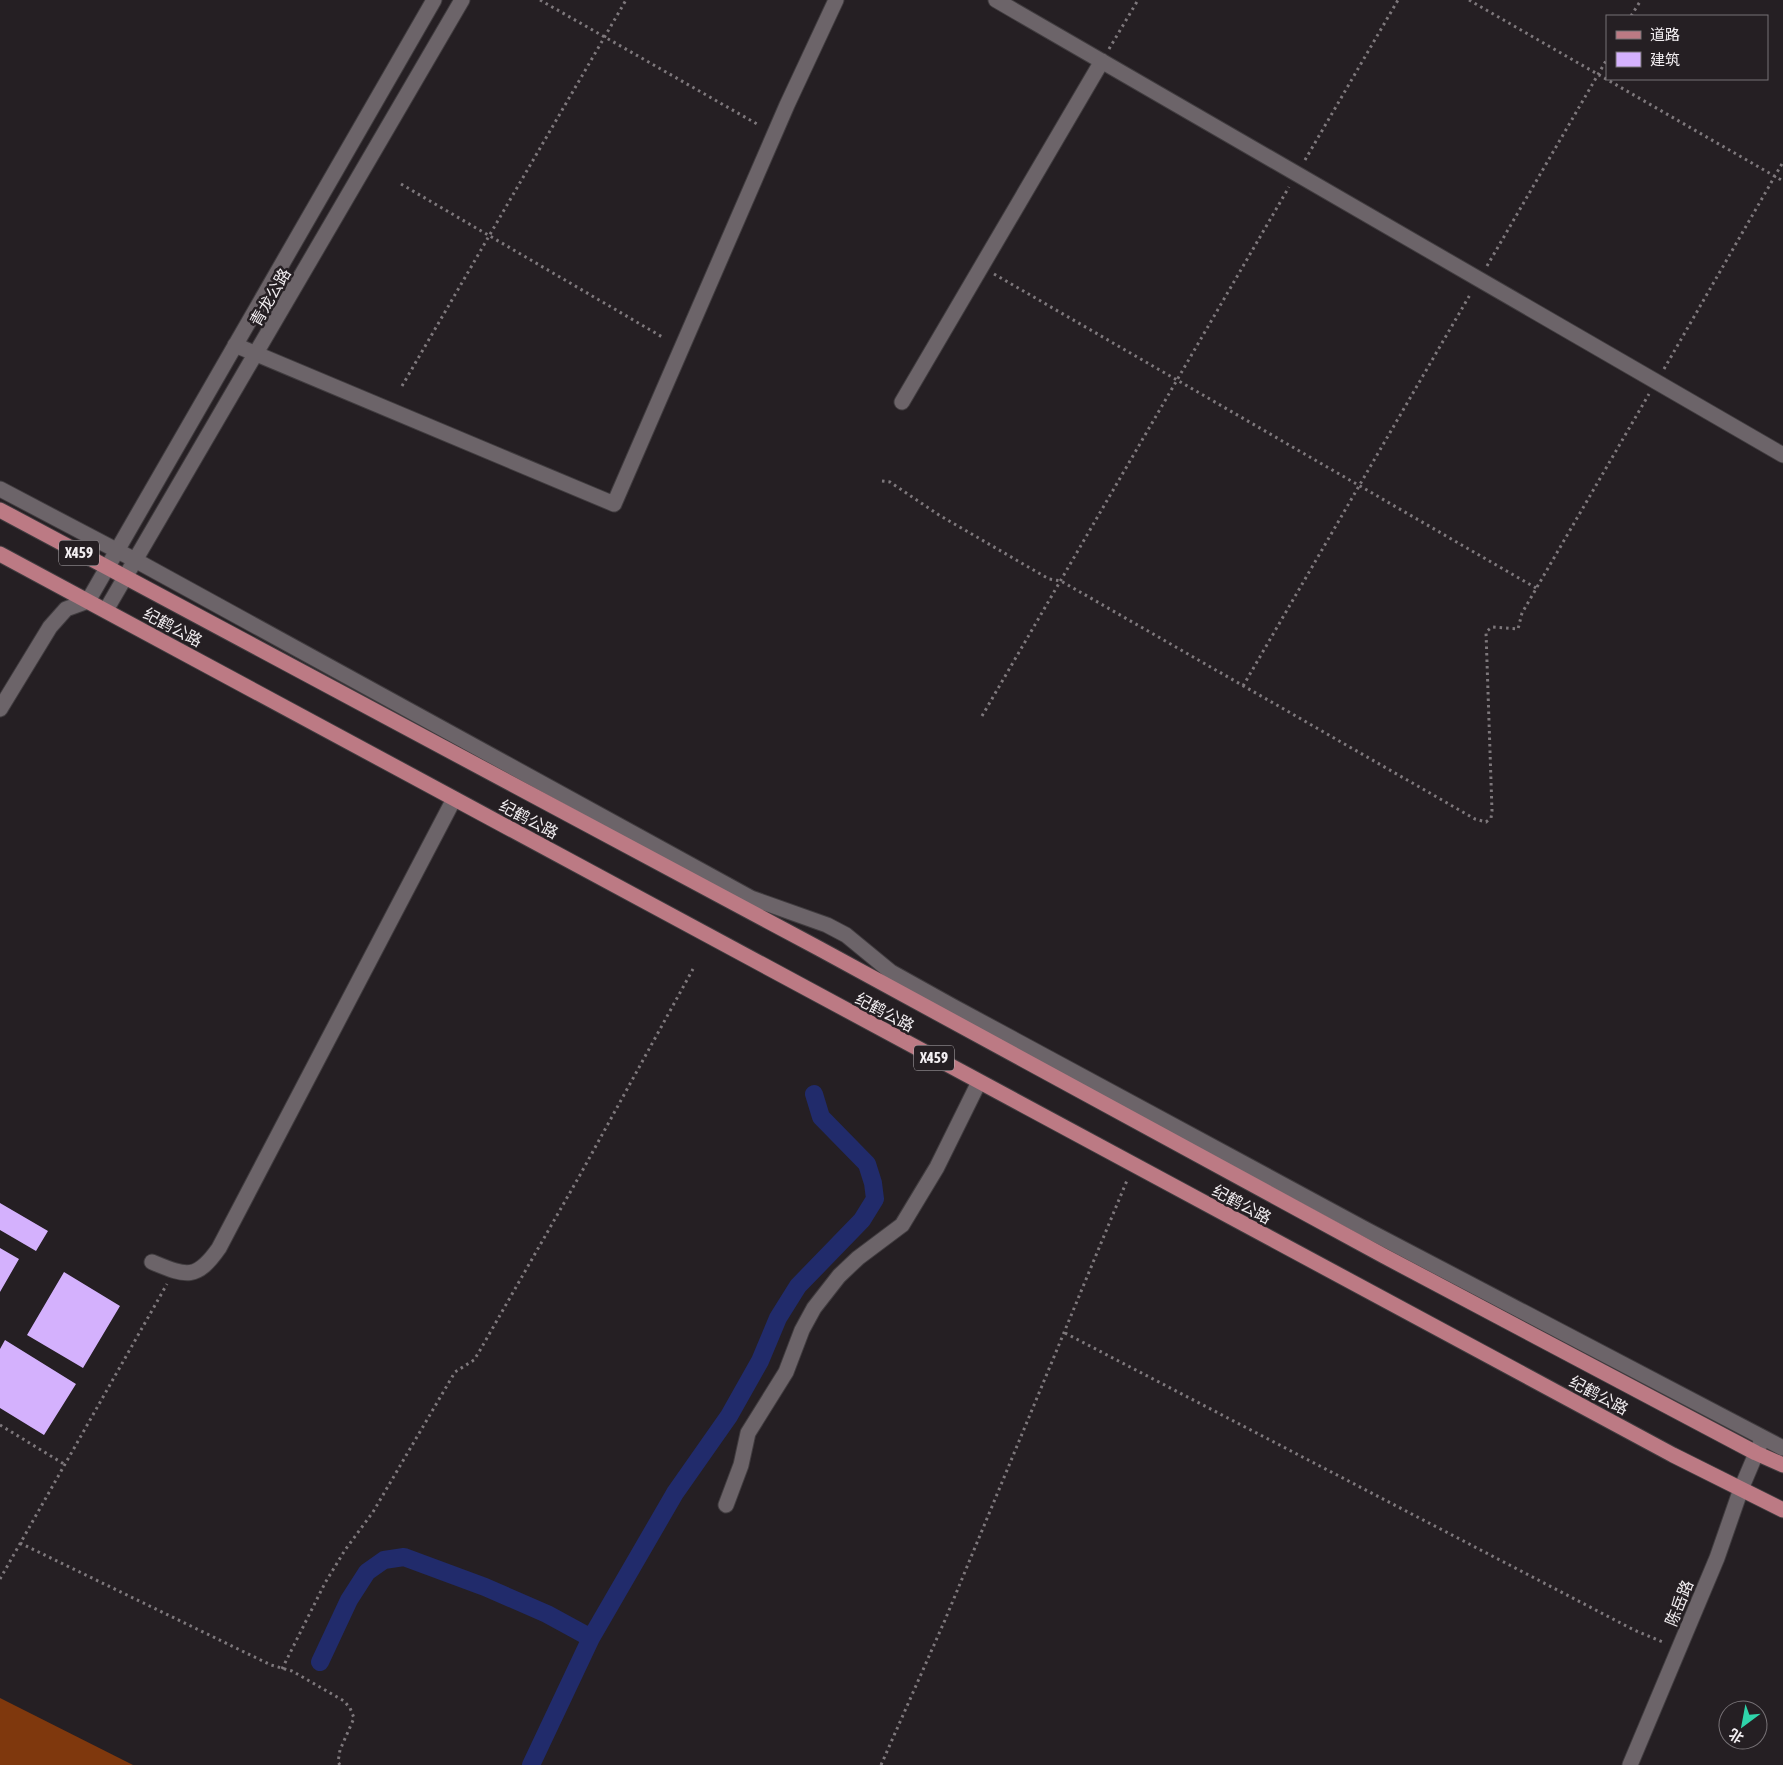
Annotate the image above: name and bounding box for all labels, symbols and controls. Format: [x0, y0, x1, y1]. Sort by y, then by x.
legend [1606, 15, 1768, 80]
text: 道路 [1650, 26, 1680, 43]
text: 建筑 [1650, 51, 1680, 68]
street label: 青龙公路 [246, 265, 294, 329]
road number: X459 [59, 540, 99, 566]
street label: 纪鹤公路 [141, 604, 205, 650]
street label: 纪鹤公路 [497, 796, 561, 842]
street label: 纪鹤公路 [853, 989, 917, 1035]
road number: X459 [914, 1046, 954, 1070]
street label: 纪鹤公路 [1210, 1181, 1274, 1227]
street label: 纪鹤公路 [1567, 1372, 1631, 1418]
street label: 陈岳路 [1662, 1577, 1696, 1629]
north arrow [1718, 1700, 1768, 1750]
text: 北 [1726, 1726, 1746, 1747]

